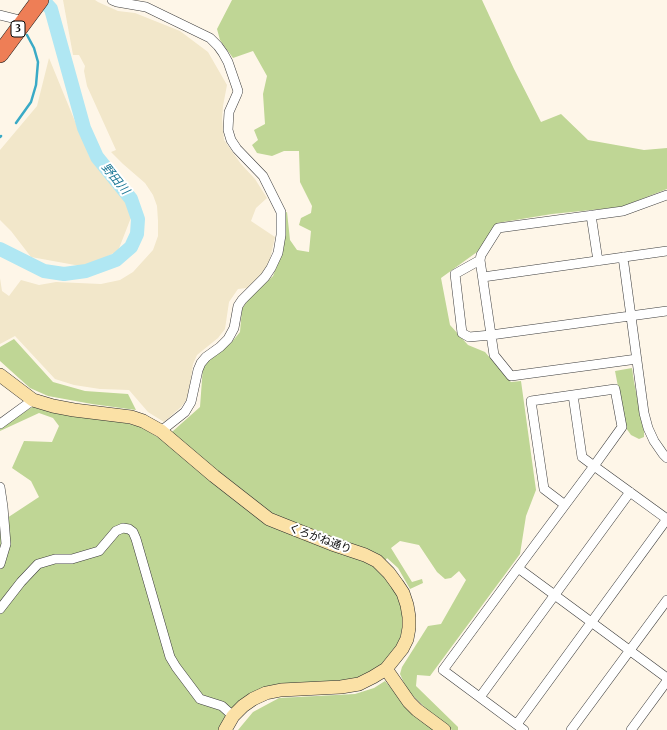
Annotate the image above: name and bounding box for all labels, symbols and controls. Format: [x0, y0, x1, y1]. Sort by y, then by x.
road number: 3 [11, 21, 25, 37]
water label: 野田川 [98, 160, 132, 198]
street label: くろがね通り [287, 522, 353, 556]

